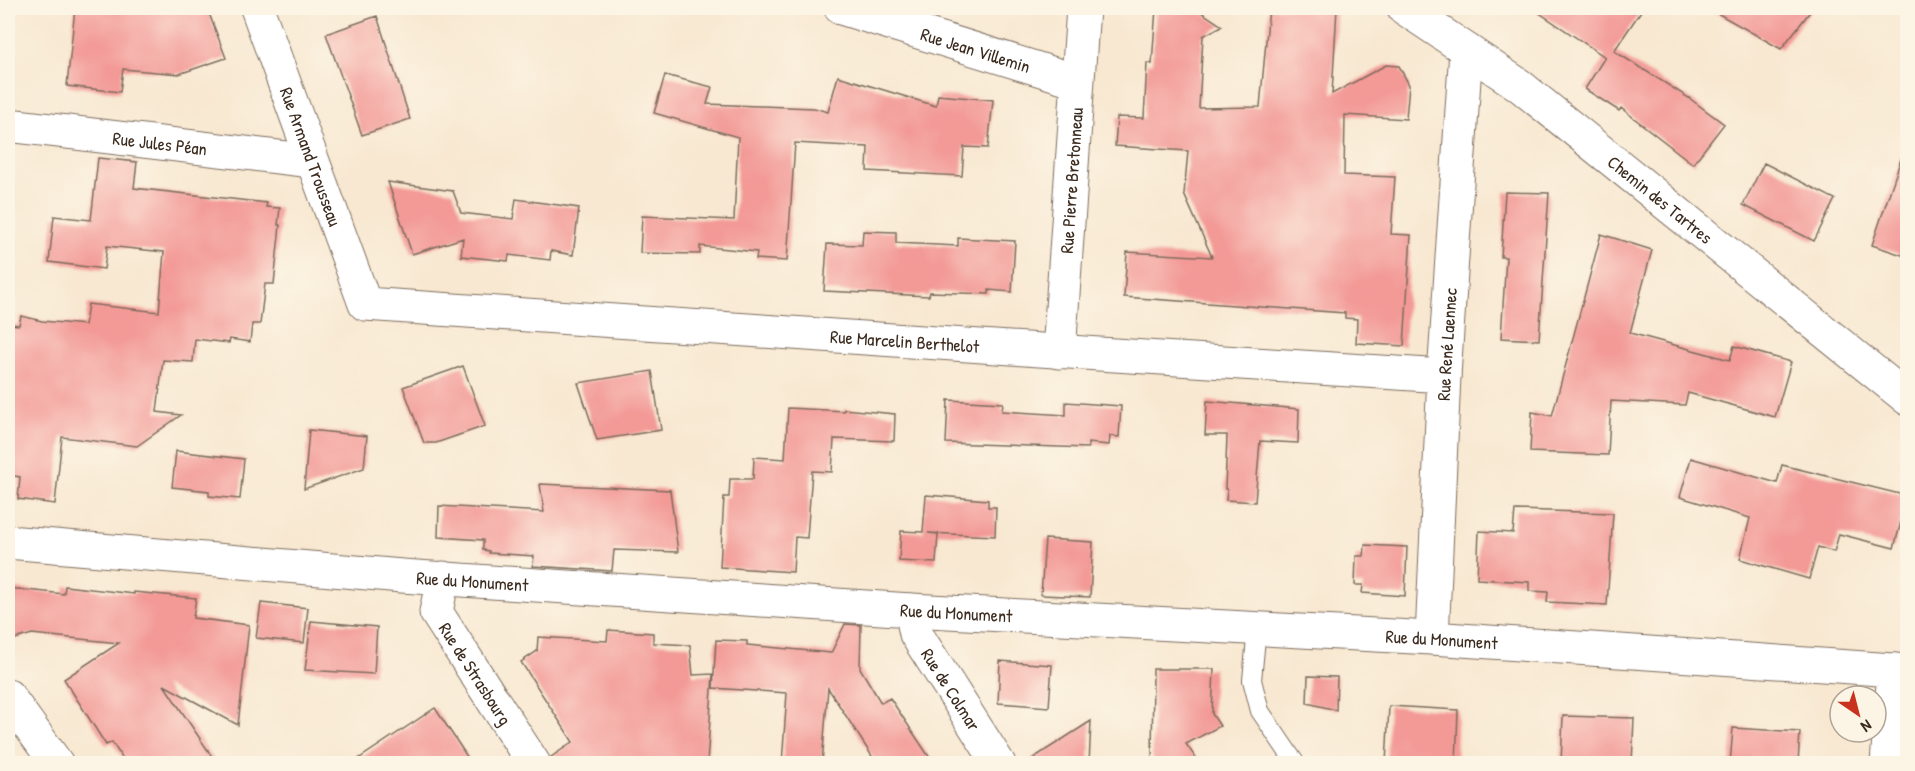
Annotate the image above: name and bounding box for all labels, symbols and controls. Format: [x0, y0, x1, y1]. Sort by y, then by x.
street label: Rue Jean Villemin [918, 21, 1034, 78]
street label: Rue Armand Trousseau [274, 83, 348, 229]
street label: Rue Pierre Bretonneau [1053, 107, 1089, 254]
street label: Rue Jules Péan [111, 125, 208, 161]
street label: Chemin des Tartres [1603, 149, 1718, 249]
street label: Rue René Laennec [1430, 287, 1462, 401]
street label: Rue Marcelin Berthelot [829, 323, 981, 358]
street label: Rue du Monument [416, 564, 530, 597]
street label: Rue du Monument [900, 597, 1014, 628]
street label: Rue de Strasbourg [433, 618, 518, 730]
street label: Rue du Monument [1385, 623, 1499, 655]
street label: Rue de Colmar [916, 643, 987, 735]
north arrow [1828, 684, 1888, 744]
text: N [1856, 715, 1876, 738]

